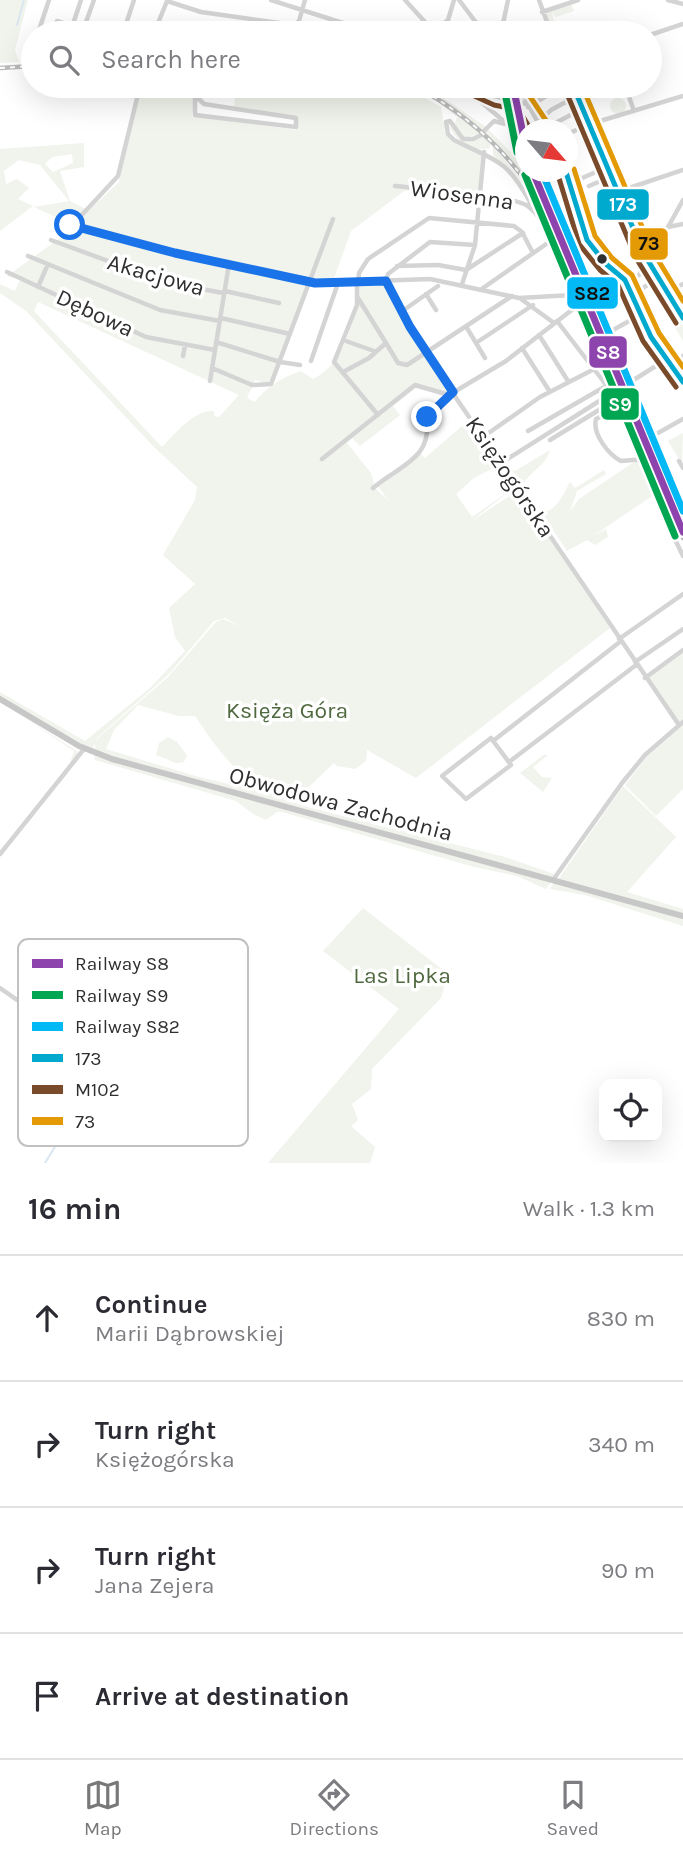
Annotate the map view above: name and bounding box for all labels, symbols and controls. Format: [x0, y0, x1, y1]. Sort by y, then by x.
search box [21, 21, 662, 98]
icon: search [45, 41, 83, 79]
text: Search here [101, 44, 241, 75]
north arrow [515, 119, 578, 182]
street label: Wiosenna [408, 174, 516, 216]
line badge: 173 [596, 188, 650, 221]
text: 173 [609, 194, 637, 216]
route start [54, 209, 85, 240]
line badge: 73 [629, 227, 669, 261]
text: 73 [638, 233, 660, 255]
street label: Akacjowa [104, 248, 208, 302]
unlabelled marker [595, 252, 609, 266]
line badge: S82 [566, 276, 619, 310]
street label: Dębowa [52, 283, 138, 343]
text: S82 [574, 283, 610, 305]
line badge: S8 [588, 335, 628, 369]
text: S8 [596, 342, 620, 364]
line badge: S9 [600, 387, 640, 421]
text: S9 [608, 394, 632, 416]
route end [411, 401, 442, 432]
street label: Księżogórska [460, 412, 560, 542]
park label: Księża Góra [226, 697, 348, 724]
street label: Obwodowa Zachodnia [226, 761, 456, 847]
legend [18, 939, 248, 1146]
text: Railway S8 [75, 953, 169, 975]
park label: Las Lipka [353, 962, 451, 989]
text: Railway S9 [75, 985, 168, 1007]
text: Railway S82 [75, 1016, 180, 1038]
text: 173 [75, 1048, 101, 1070]
text: M102 [75, 1079, 120, 1101]
map controls [599, 1079, 662, 1142]
button: locate [599, 1079, 662, 1142]
text: 73 [75, 1111, 95, 1133]
text: 16 min [28, 1191, 122, 1227]
text: Walk · 1.3 km [523, 1195, 655, 1222]
text: Continue [95, 1289, 207, 1320]
icon: ahead [28, 1299, 66, 1337]
text: 830 m [587, 1305, 655, 1332]
text: Marii Dąbrowskiej [95, 1320, 285, 1347]
text: Turn right [95, 1415, 216, 1446]
icon: right [28, 1425, 66, 1463]
text: 340 m [588, 1431, 655, 1458]
text: Księżogórska [95, 1446, 235, 1473]
text: Turn right [95, 1541, 216, 1572]
icon: right [28, 1551, 66, 1589]
text: 90 m [601, 1557, 655, 1584]
text: Jana Zejera [95, 1572, 214, 1599]
icon: arrive [28, 1677, 66, 1715]
text: Arrive at destination [95, 1681, 349, 1712]
tab: Map [84, 1776, 122, 1840]
tab: Directions [290, 1776, 379, 1840]
tab: Saved [547, 1776, 599, 1840]

